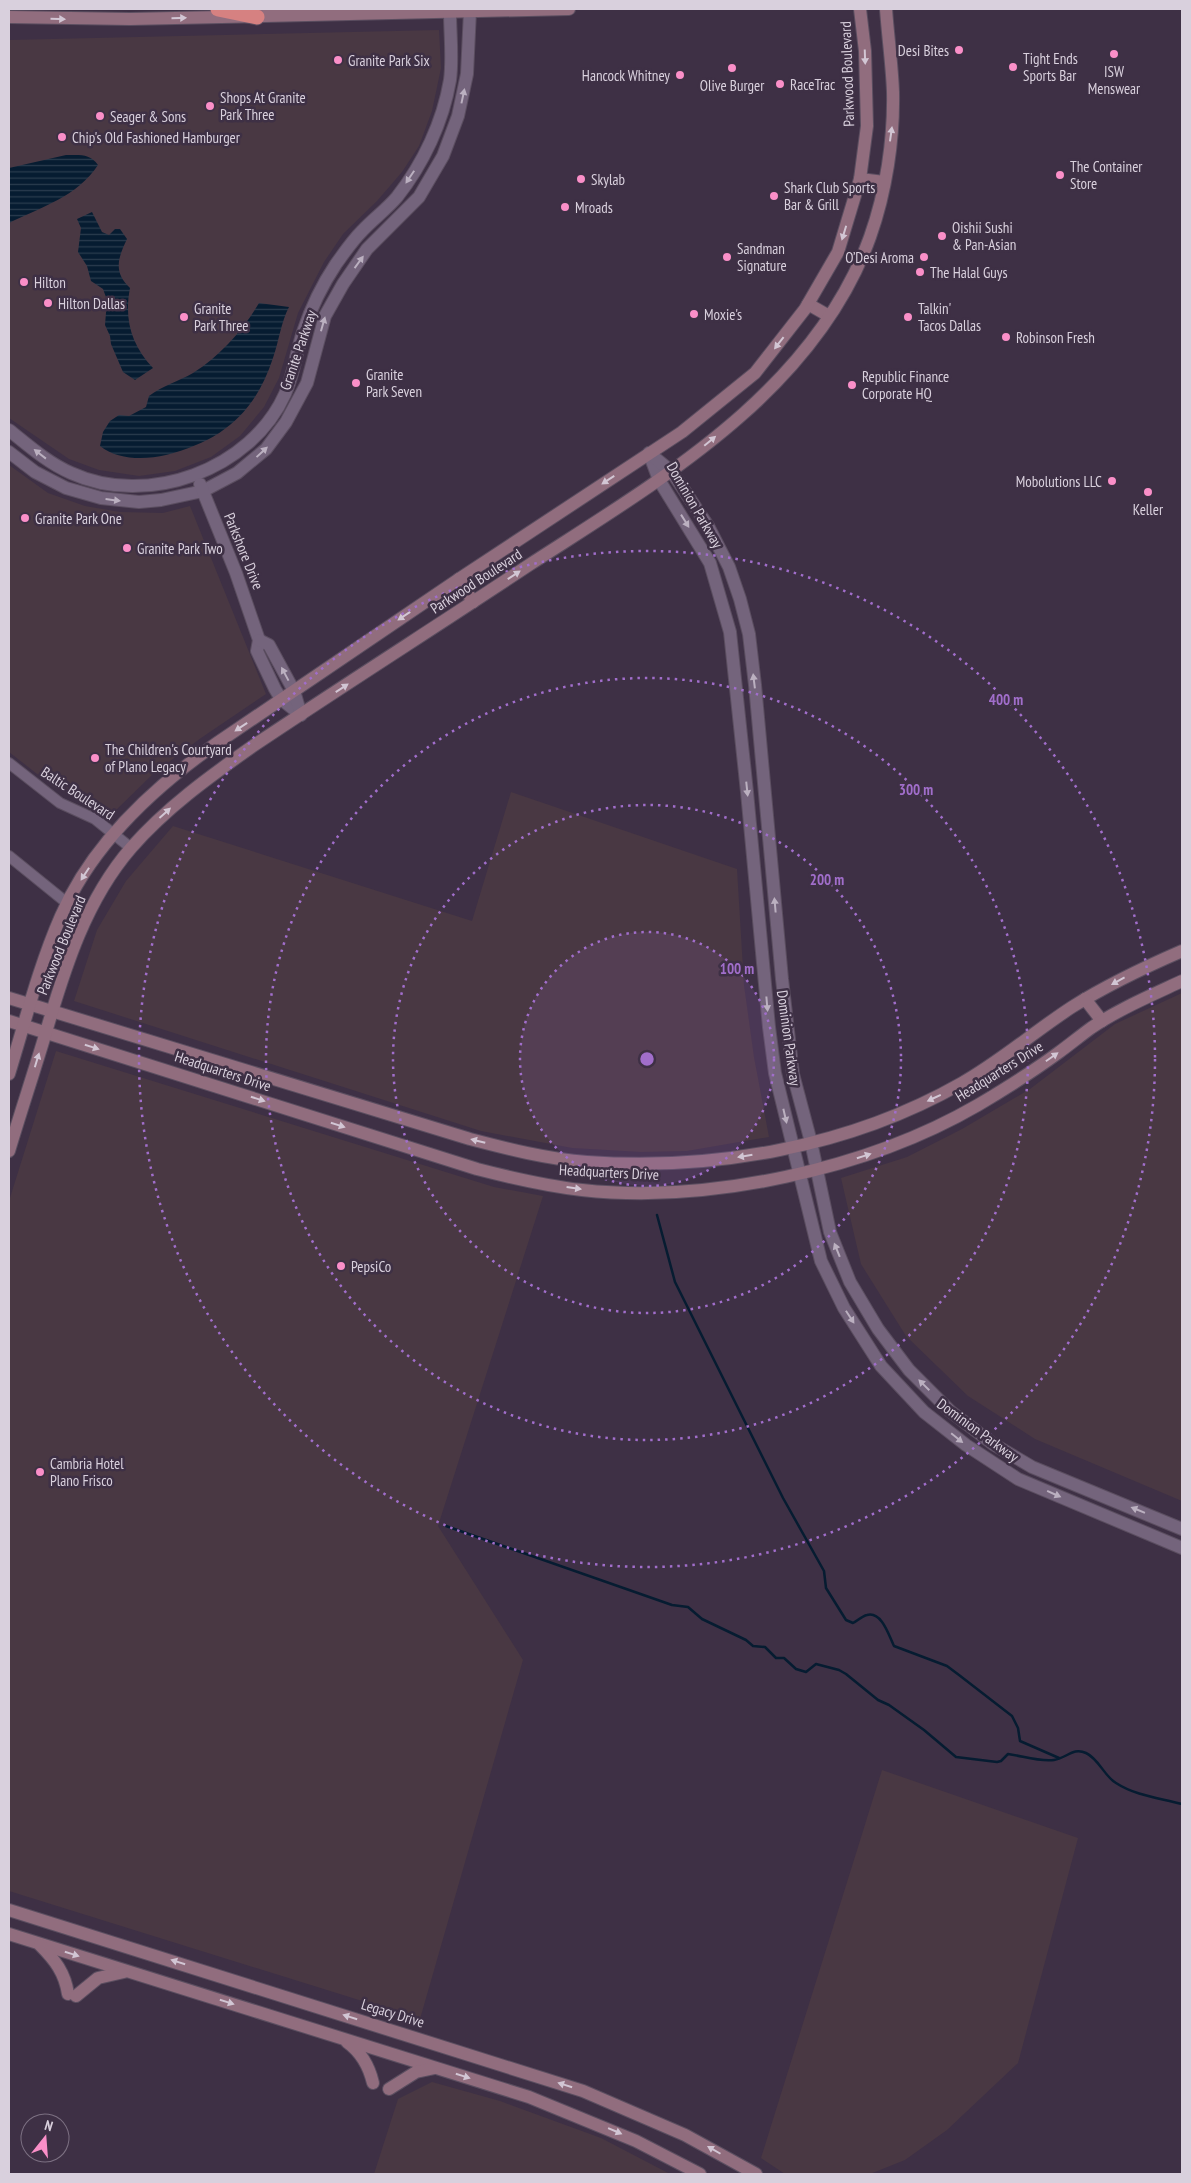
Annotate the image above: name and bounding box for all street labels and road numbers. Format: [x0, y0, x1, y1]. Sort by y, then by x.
street label: Parkwood Boulevard [836, 21, 858, 127]
street label: Granite Parkway [275, 307, 321, 393]
street label: Dominion Parkway [663, 459, 727, 552]
street label: Parkshore Drive [220, 510, 268, 592]
street label: Parkwood Boulevard [427, 544, 525, 618]
street label: Baltic Boulevard [38, 762, 118, 824]
street label: Parkwood Boulevard [32, 893, 90, 997]
street label: Dominion Parkway [773, 989, 805, 1087]
street label: Headquarters Drive [952, 1036, 1046, 1106]
street label: Headquarters Drive [173, 1047, 273, 1095]
street label: Headquarters Drive [559, 1160, 659, 1184]
street label: Dominion Parkway [933, 1394, 1023, 1466]
street label: Legacy Drive [359, 1994, 427, 2032]

